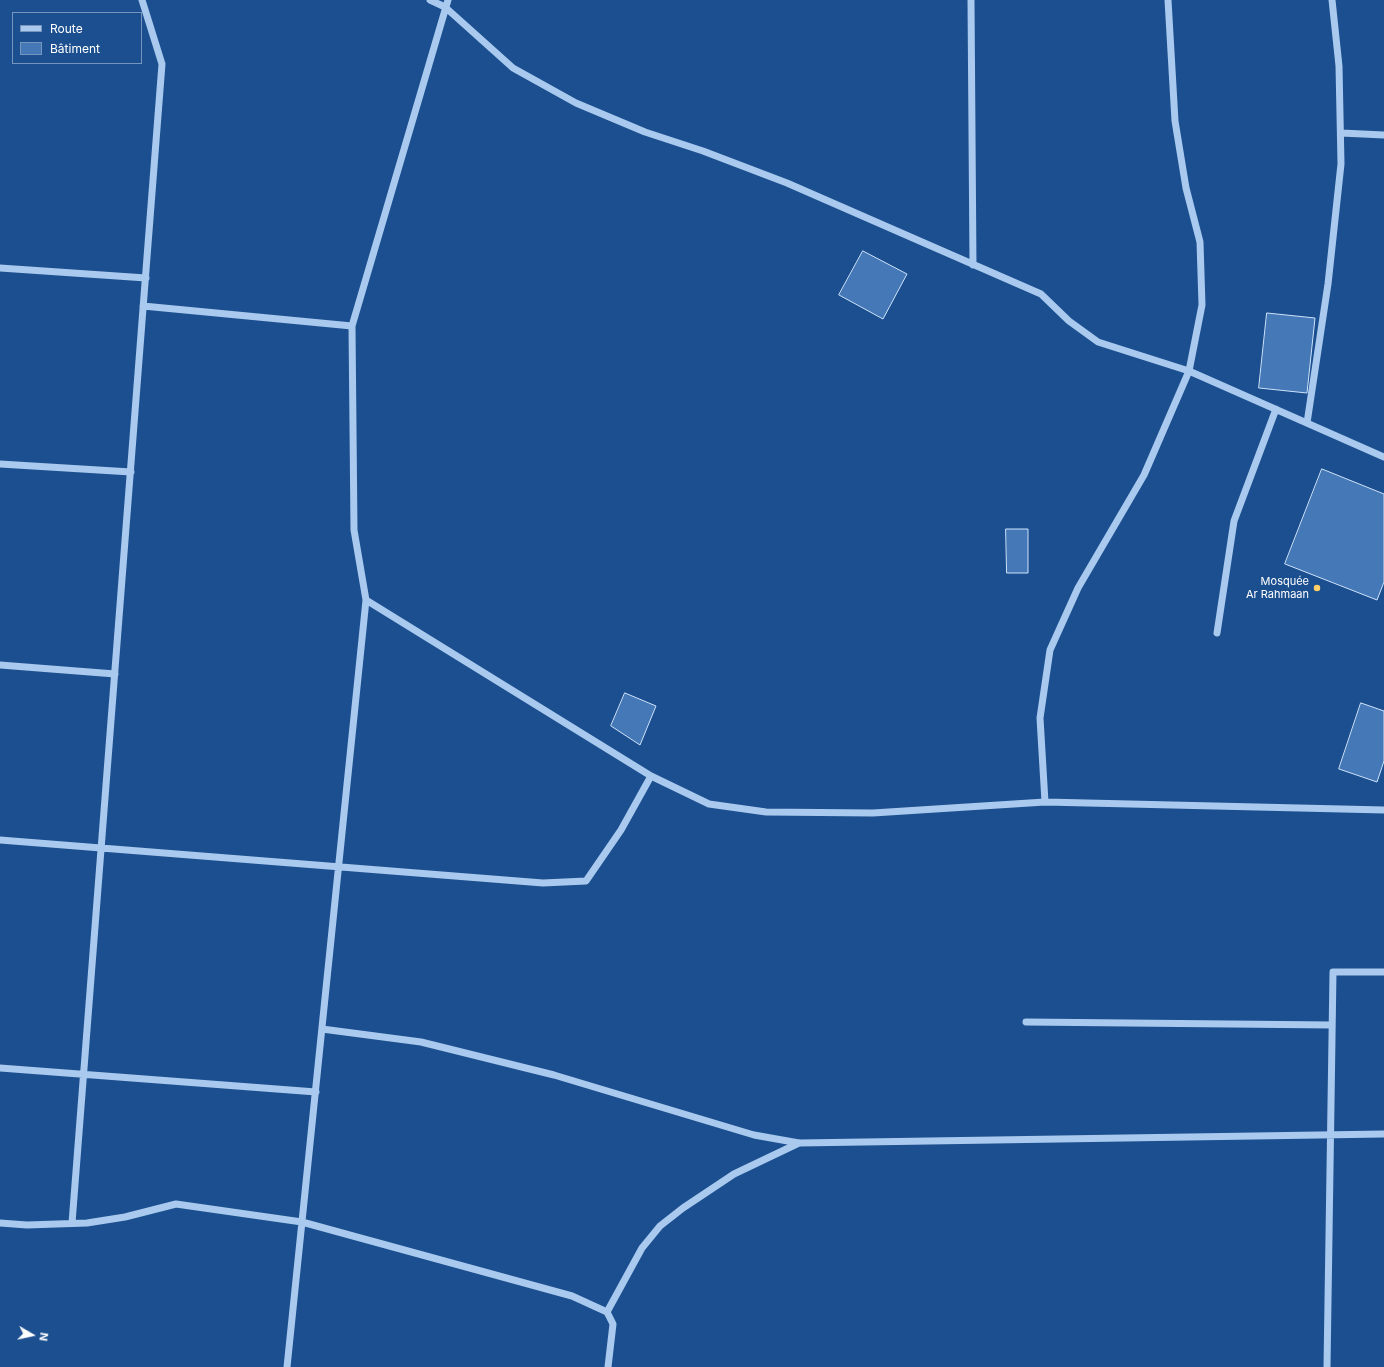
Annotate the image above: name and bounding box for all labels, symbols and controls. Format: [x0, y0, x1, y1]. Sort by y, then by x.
legend [12, 12, 142, 64]
text: Route [50, 21, 83, 36]
text: Bâtiment [50, 41, 100, 56]
place label: Mosquée Ar Rahmaan [1246, 575, 1309, 601]
marker: Mosquée Ar Rahmaan [1312, 583, 1322, 593]
north arrow [12, 1315, 52, 1355]
text: N [36, 1332, 51, 1342]

